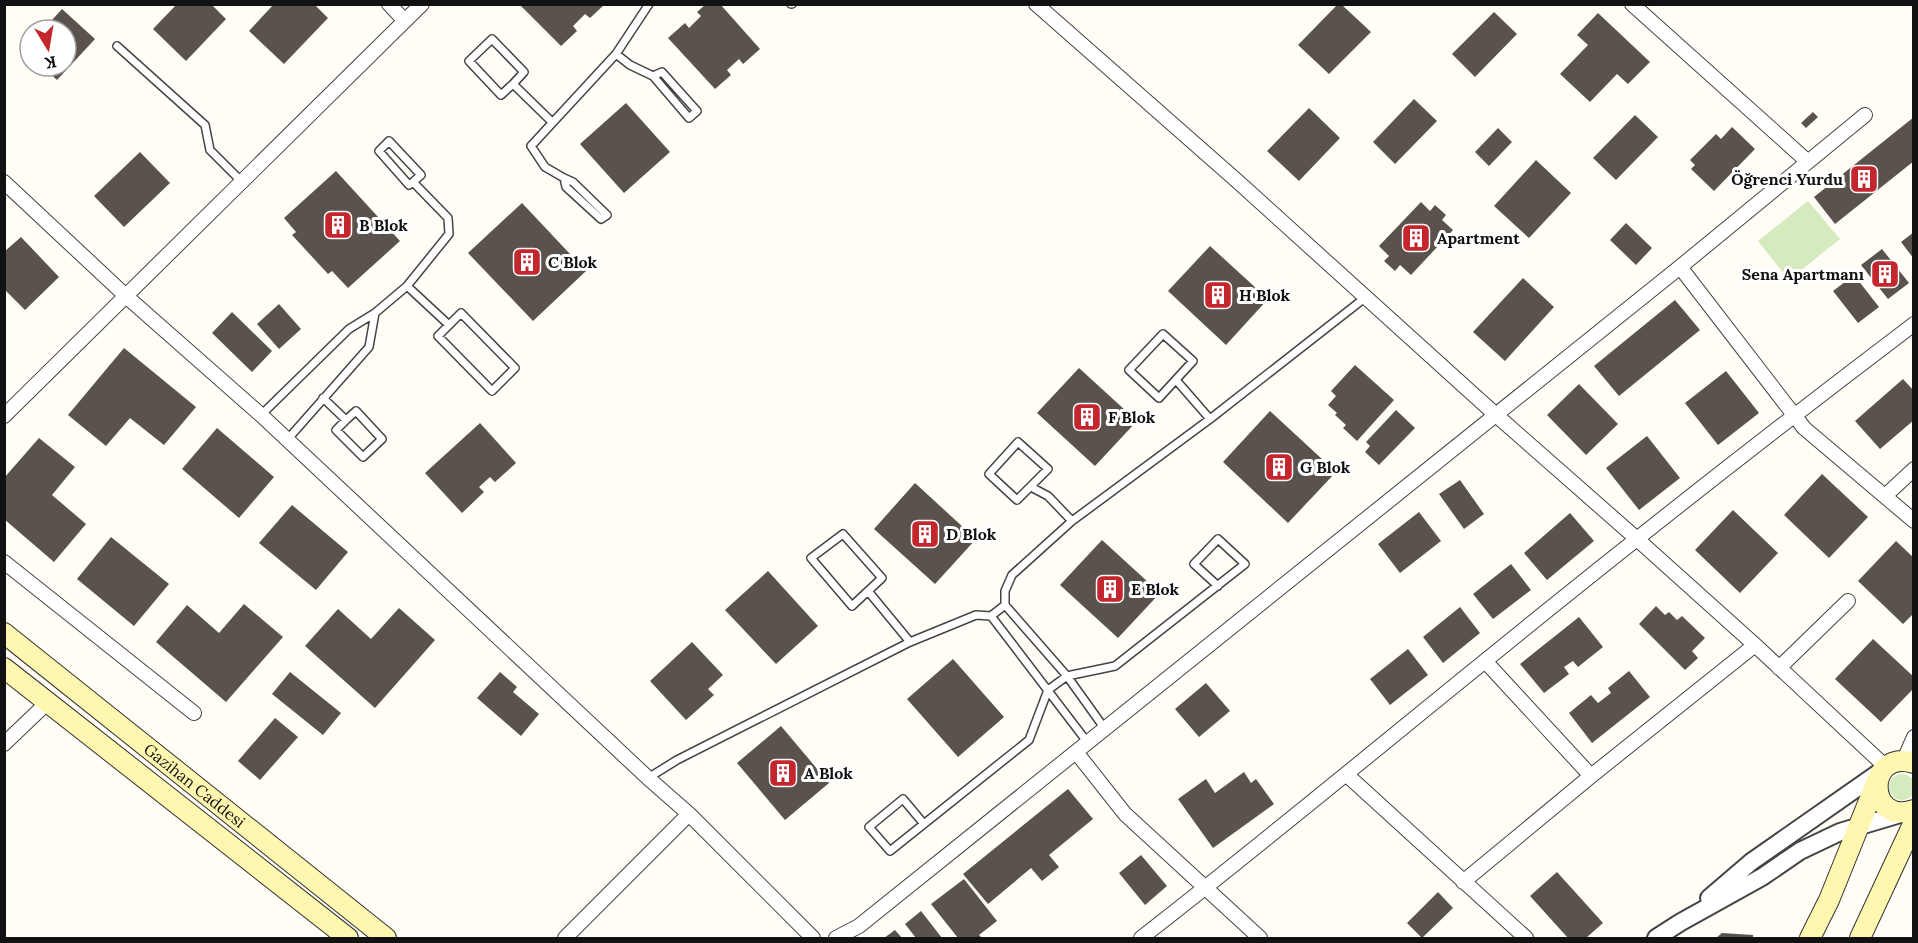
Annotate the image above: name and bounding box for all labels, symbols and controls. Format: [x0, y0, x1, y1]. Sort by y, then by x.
north arrow [18, 18, 78, 78]
text: K [43, 52, 58, 74]
building icon: Öğrenci Yurdu [1848, 163, 1880, 195]
place label: Öğrenci Yurdu [1731, 169, 1843, 189]
building icon: B Blok [322, 209, 354, 241]
place label: B Blok [359, 215, 408, 235]
building icon: Apartment [1400, 222, 1432, 254]
place label: Apartment [1437, 228, 1520, 248]
building icon: C Blok [511, 246, 543, 278]
place label: C Blok [548, 252, 598, 272]
building icon: Sena Apartmanı [1869, 258, 1901, 290]
place label: Sena Apartmanı [1742, 264, 1864, 284]
building icon: H Blok [1202, 279, 1234, 311]
place label: H Blok [1239, 285, 1291, 305]
building icon: F Blok [1071, 401, 1103, 433]
place label: F Blok [1108, 407, 1156, 427]
building icon: G Blok [1263, 451, 1295, 483]
place label: G Blok [1300, 457, 1351, 477]
building icon: D Blok [909, 518, 941, 550]
place label: D Blok [946, 524, 997, 544]
building icon: E Blok [1094, 573, 1126, 605]
place label: E Blok [1131, 579, 1180, 599]
street label: Gazihan Caddesi [140, 739, 249, 832]
building icon: A Blok [767, 757, 799, 789]
place label: A Blok [804, 763, 853, 783]

